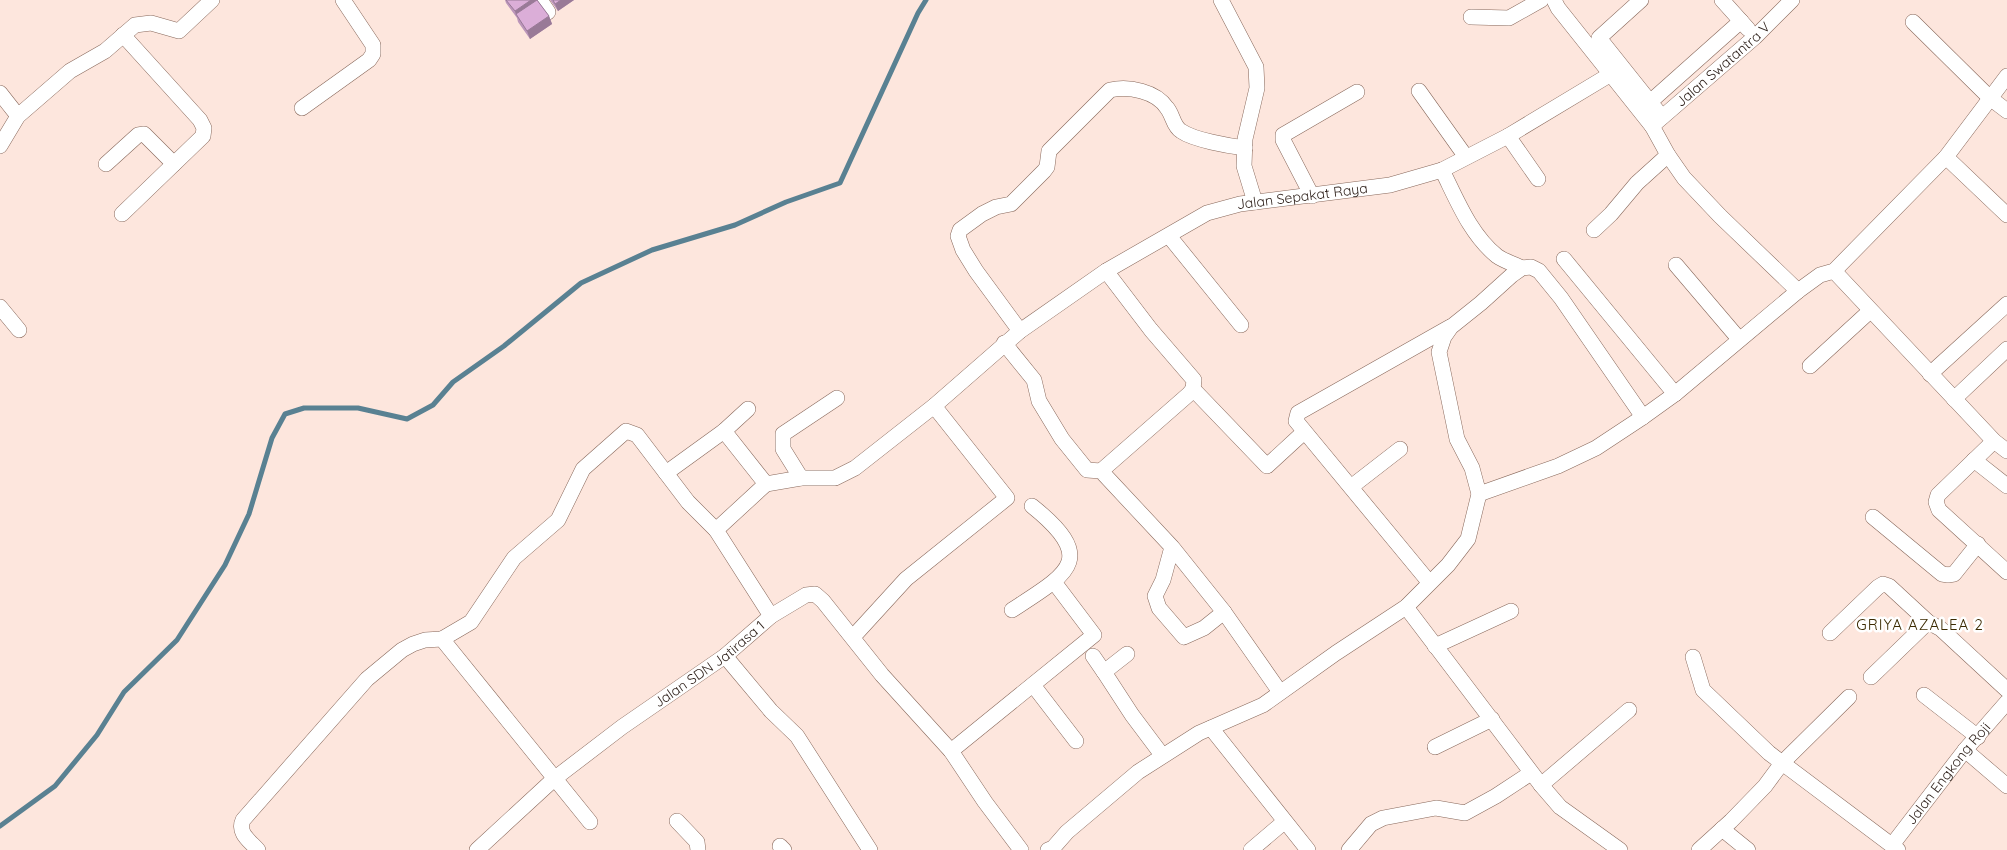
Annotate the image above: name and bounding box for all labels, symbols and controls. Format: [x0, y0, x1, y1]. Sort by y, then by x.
street label: Jalan Swatantra V [1672, 18, 1774, 111]
street label: Jalan Sepakat Raya [1236, 179, 1369, 213]
district label: GRIYA AZALEA 2 [1856, 615, 1984, 634]
street label: Jalan SDN Jatirasa 1 [650, 617, 768, 711]
street label: Jalan Engkong Roji [1902, 718, 1994, 828]

